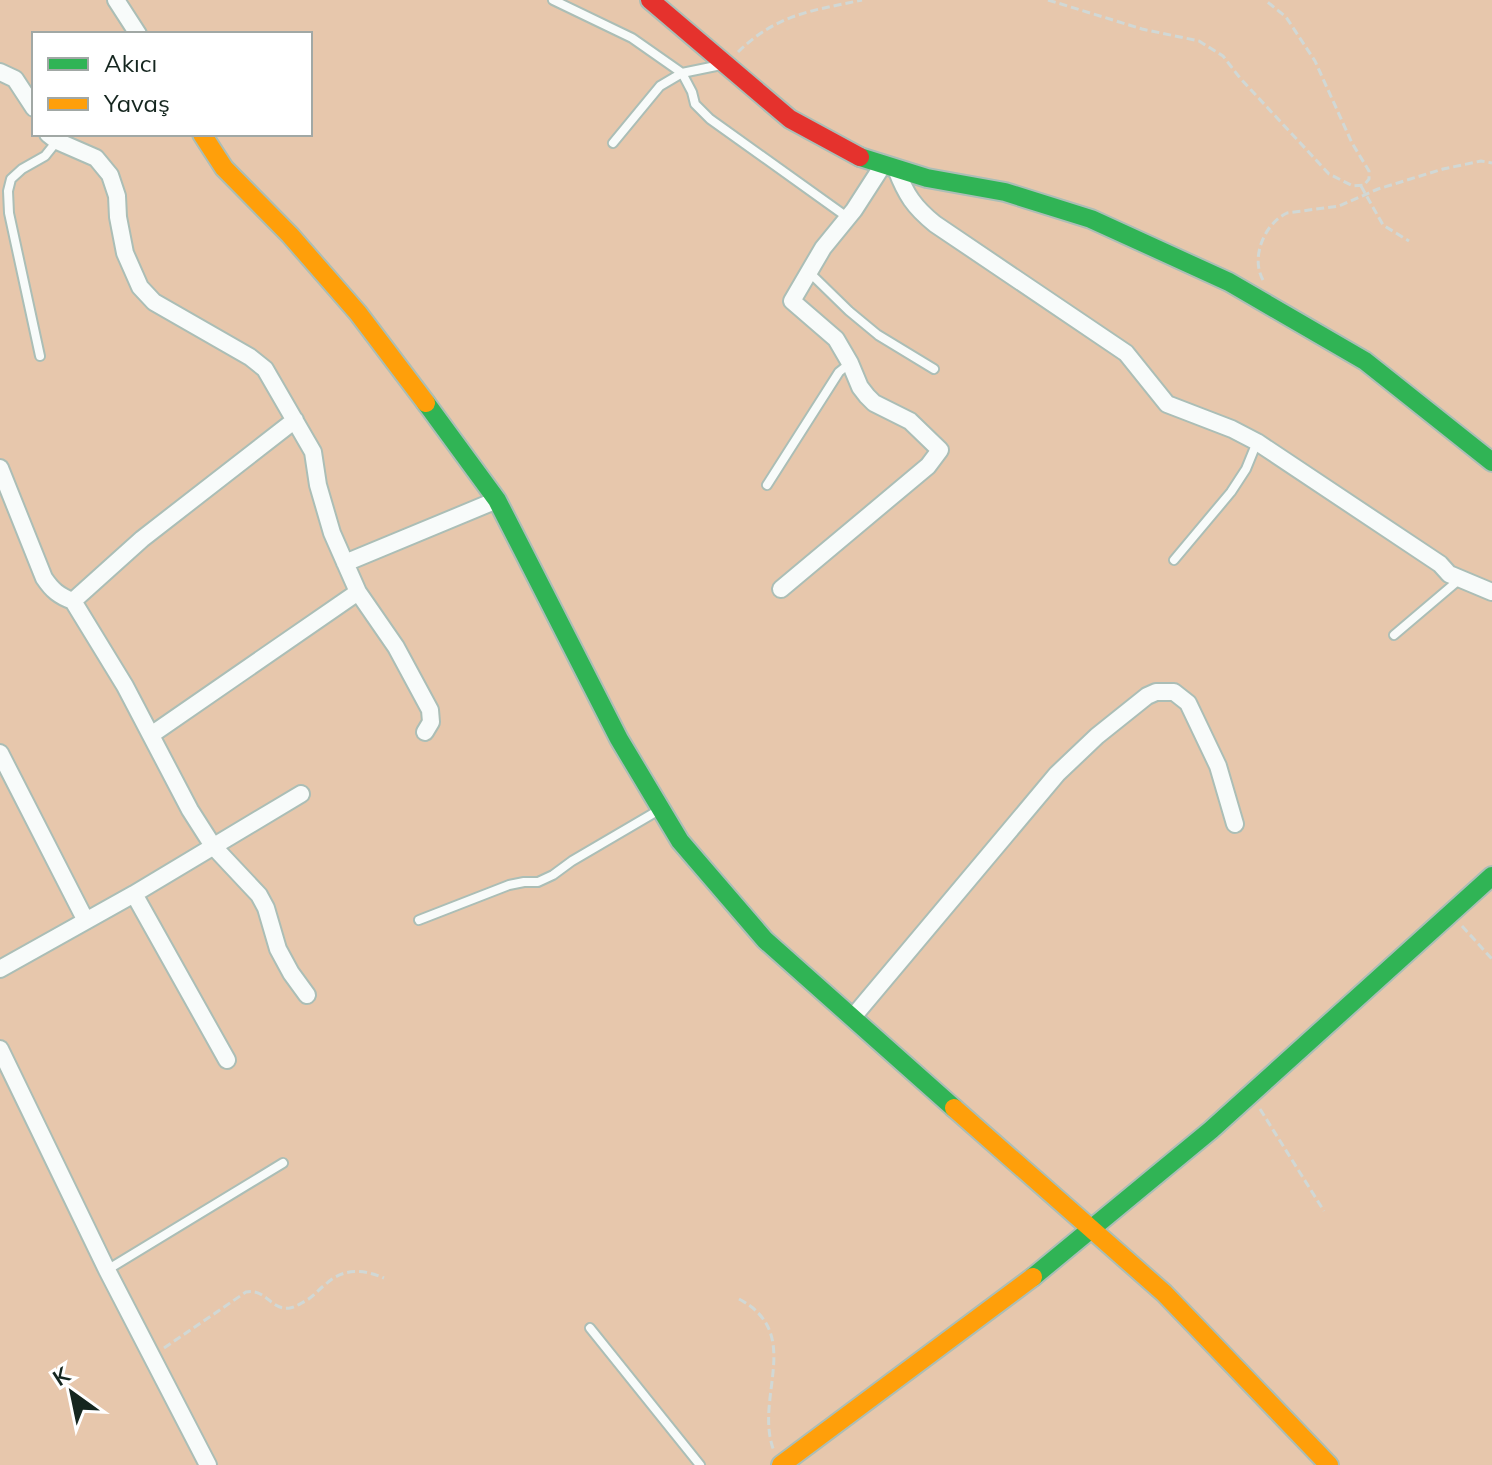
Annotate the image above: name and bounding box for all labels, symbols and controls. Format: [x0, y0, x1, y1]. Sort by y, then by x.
legend [32, 32, 312, 136]
text: Akıcı [104, 48, 157, 78]
text: Yavaş [103, 88, 170, 118]
north arrow [32, 1353, 112, 1433]
text: K [47, 1360, 76, 1392]

